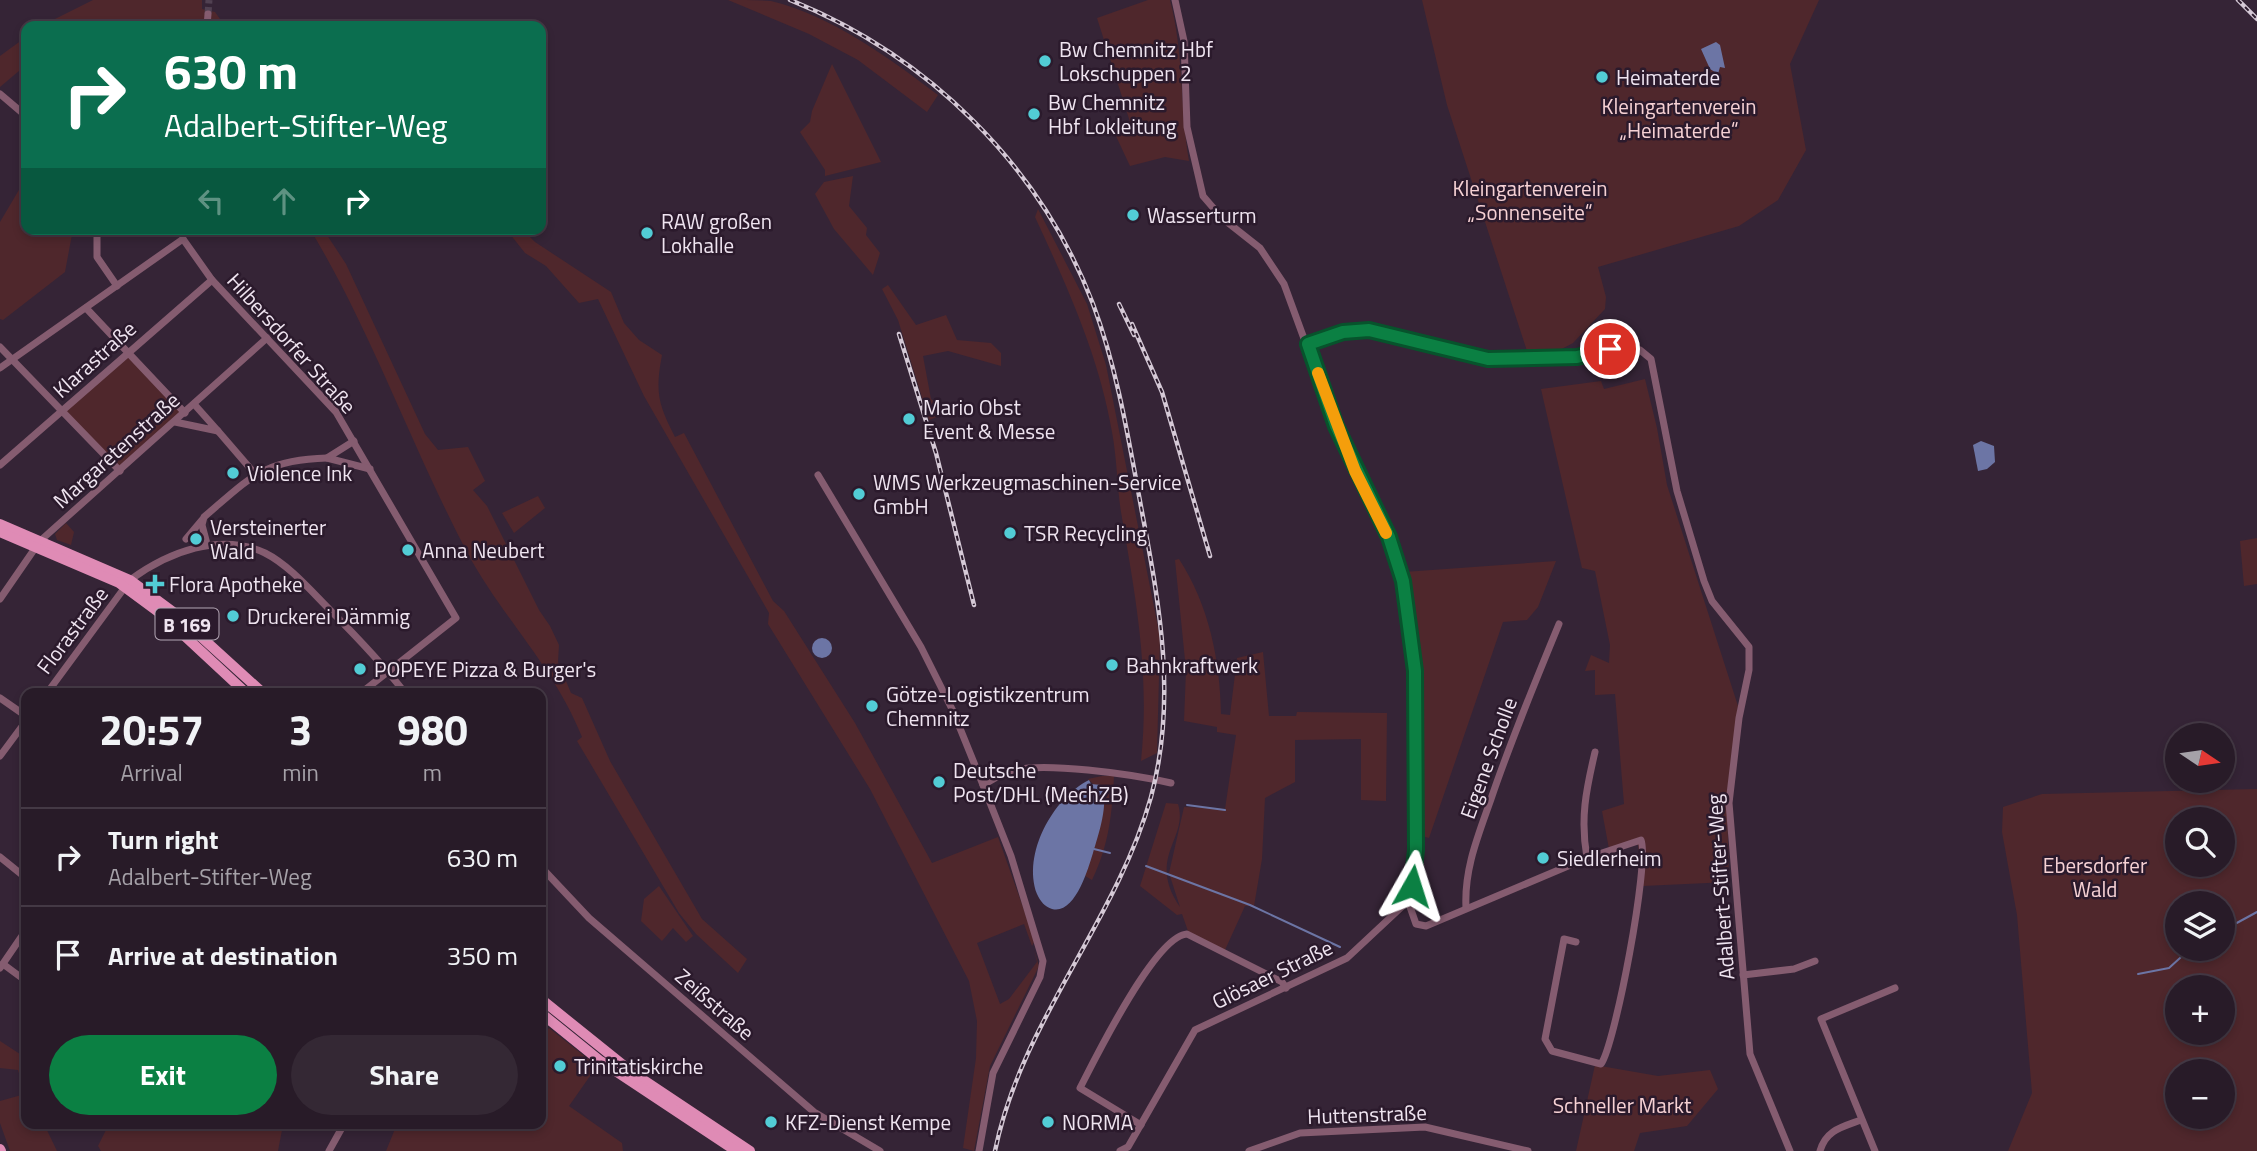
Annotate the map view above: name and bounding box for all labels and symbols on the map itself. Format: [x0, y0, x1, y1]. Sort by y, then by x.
place label: Bw Chemnitz Hbf Lokschuppen 2 [1059, 33, 1213, 89]
marker: Bw Chemnitz Hbf Lokschuppen 2 [1037, 53, 1053, 69]
place label: Heimaterde [1616, 61, 1720, 93]
marker: Heimaterde [1594, 69, 1610, 85]
place label: Bw Chemnitz Hbf Lokleitung [1048, 86, 1177, 142]
park label: Kleingartenverein „Heimaterde“ [1601, 90, 1757, 146]
marker: Bw Chemnitz Hbf Lokleitung [1026, 106, 1042, 122]
park label: Kleingartenverein „Sonnenseite“ [1452, 172, 1608, 228]
place label: Wasserturm [1147, 199, 1257, 231]
place label: RAW großen Lokhalle [661, 205, 772, 261]
marker: Wasserturm [1125, 207, 1141, 223]
marker: RAW großen Lokhalle [639, 225, 655, 241]
street label: Hilbersdorfer Straße [220, 265, 364, 421]
street label: Klarastraße [45, 313, 143, 405]
pin [1580, 319, 1640, 379]
street label: Margaretenstraße [45, 384, 187, 516]
place label: Mario Obst Event & Messe [923, 391, 1055, 447]
marker: Mario Obst Event & Messe [901, 411, 917, 427]
place label: Violence Ink [247, 457, 352, 489]
marker: Violence Ink [225, 465, 241, 481]
place label: WMS Werkzeugmaschinen-Service GmbH [873, 466, 1182, 522]
marker: WMS Werkzeugmaschinen-Service GmbH [851, 486, 867, 502]
place label: Versteinerter Wald [210, 511, 326, 567]
place label: TSR Recycling [1024, 517, 1147, 549]
marker: TSR Recycling [1002, 525, 1018, 541]
marker: Versteinerter Wald [188, 531, 204, 547]
place label: Anna Neubert [422, 534, 545, 566]
marker: Anna Neubert [400, 542, 416, 558]
place label: Flora Apotheke [169, 568, 303, 600]
marker: Flora Apotheke [147, 576, 163, 592]
street label: Florastraße [28, 579, 116, 681]
place label: Druckerei Dämmig [247, 600, 410, 632]
road number: B 169 [156, 608, 218, 639]
marker: Druckerei Dämmig [225, 608, 241, 624]
place label: Bahnkraftwerk [1126, 649, 1258, 681]
place label: POPEYE Pizza & Burger's [374, 653, 596, 685]
marker: Bahnkraftwerk [1104, 657, 1120, 673]
marker: POPEYE Pizza & Burger's [352, 661, 368, 677]
place label: Götze-Logistikzentrum Chemnitz [886, 678, 1090, 734]
street label: Eigene Scholle [1451, 693, 1525, 823]
marker: Götze-Logistikzentrum Chemnitz [864, 698, 880, 714]
north arrow [2165, 723, 2235, 793]
place label: Deutsche Post/DHL (MechZB) [953, 754, 1128, 810]
marker: Deutsche Post/DHL (MechZB) [931, 774, 947, 790]
street label: Adalbert-Stifter-Weg [1698, 793, 1742, 981]
place label: Siedlerheim [1557, 842, 1661, 874]
position arrow [1375, 849, 1449, 923]
park label: Ebersdorfer Wald [2043, 849, 2147, 905]
marker: Siedlerheim [1535, 850, 1551, 866]
street label: Glösaer Straße [1206, 931, 1338, 1017]
street label: Zeißstraße [668, 960, 762, 1048]
place label: Trinitatiskirche [574, 1050, 703, 1082]
marker: Trinitatiskirche [552, 1058, 568, 1074]
park label: Schneller Markt [1553, 1089, 1692, 1121]
street label: Huttenstraße [1307, 1096, 1427, 1132]
place label: KFZ-Dienst Kempe [785, 1106, 951, 1138]
place label: NORMA [1062, 1106, 1134, 1138]
marker: KFZ-Dienst Kempe [763, 1114, 779, 1130]
marker: NORMA [1040, 1114, 1056, 1130]

